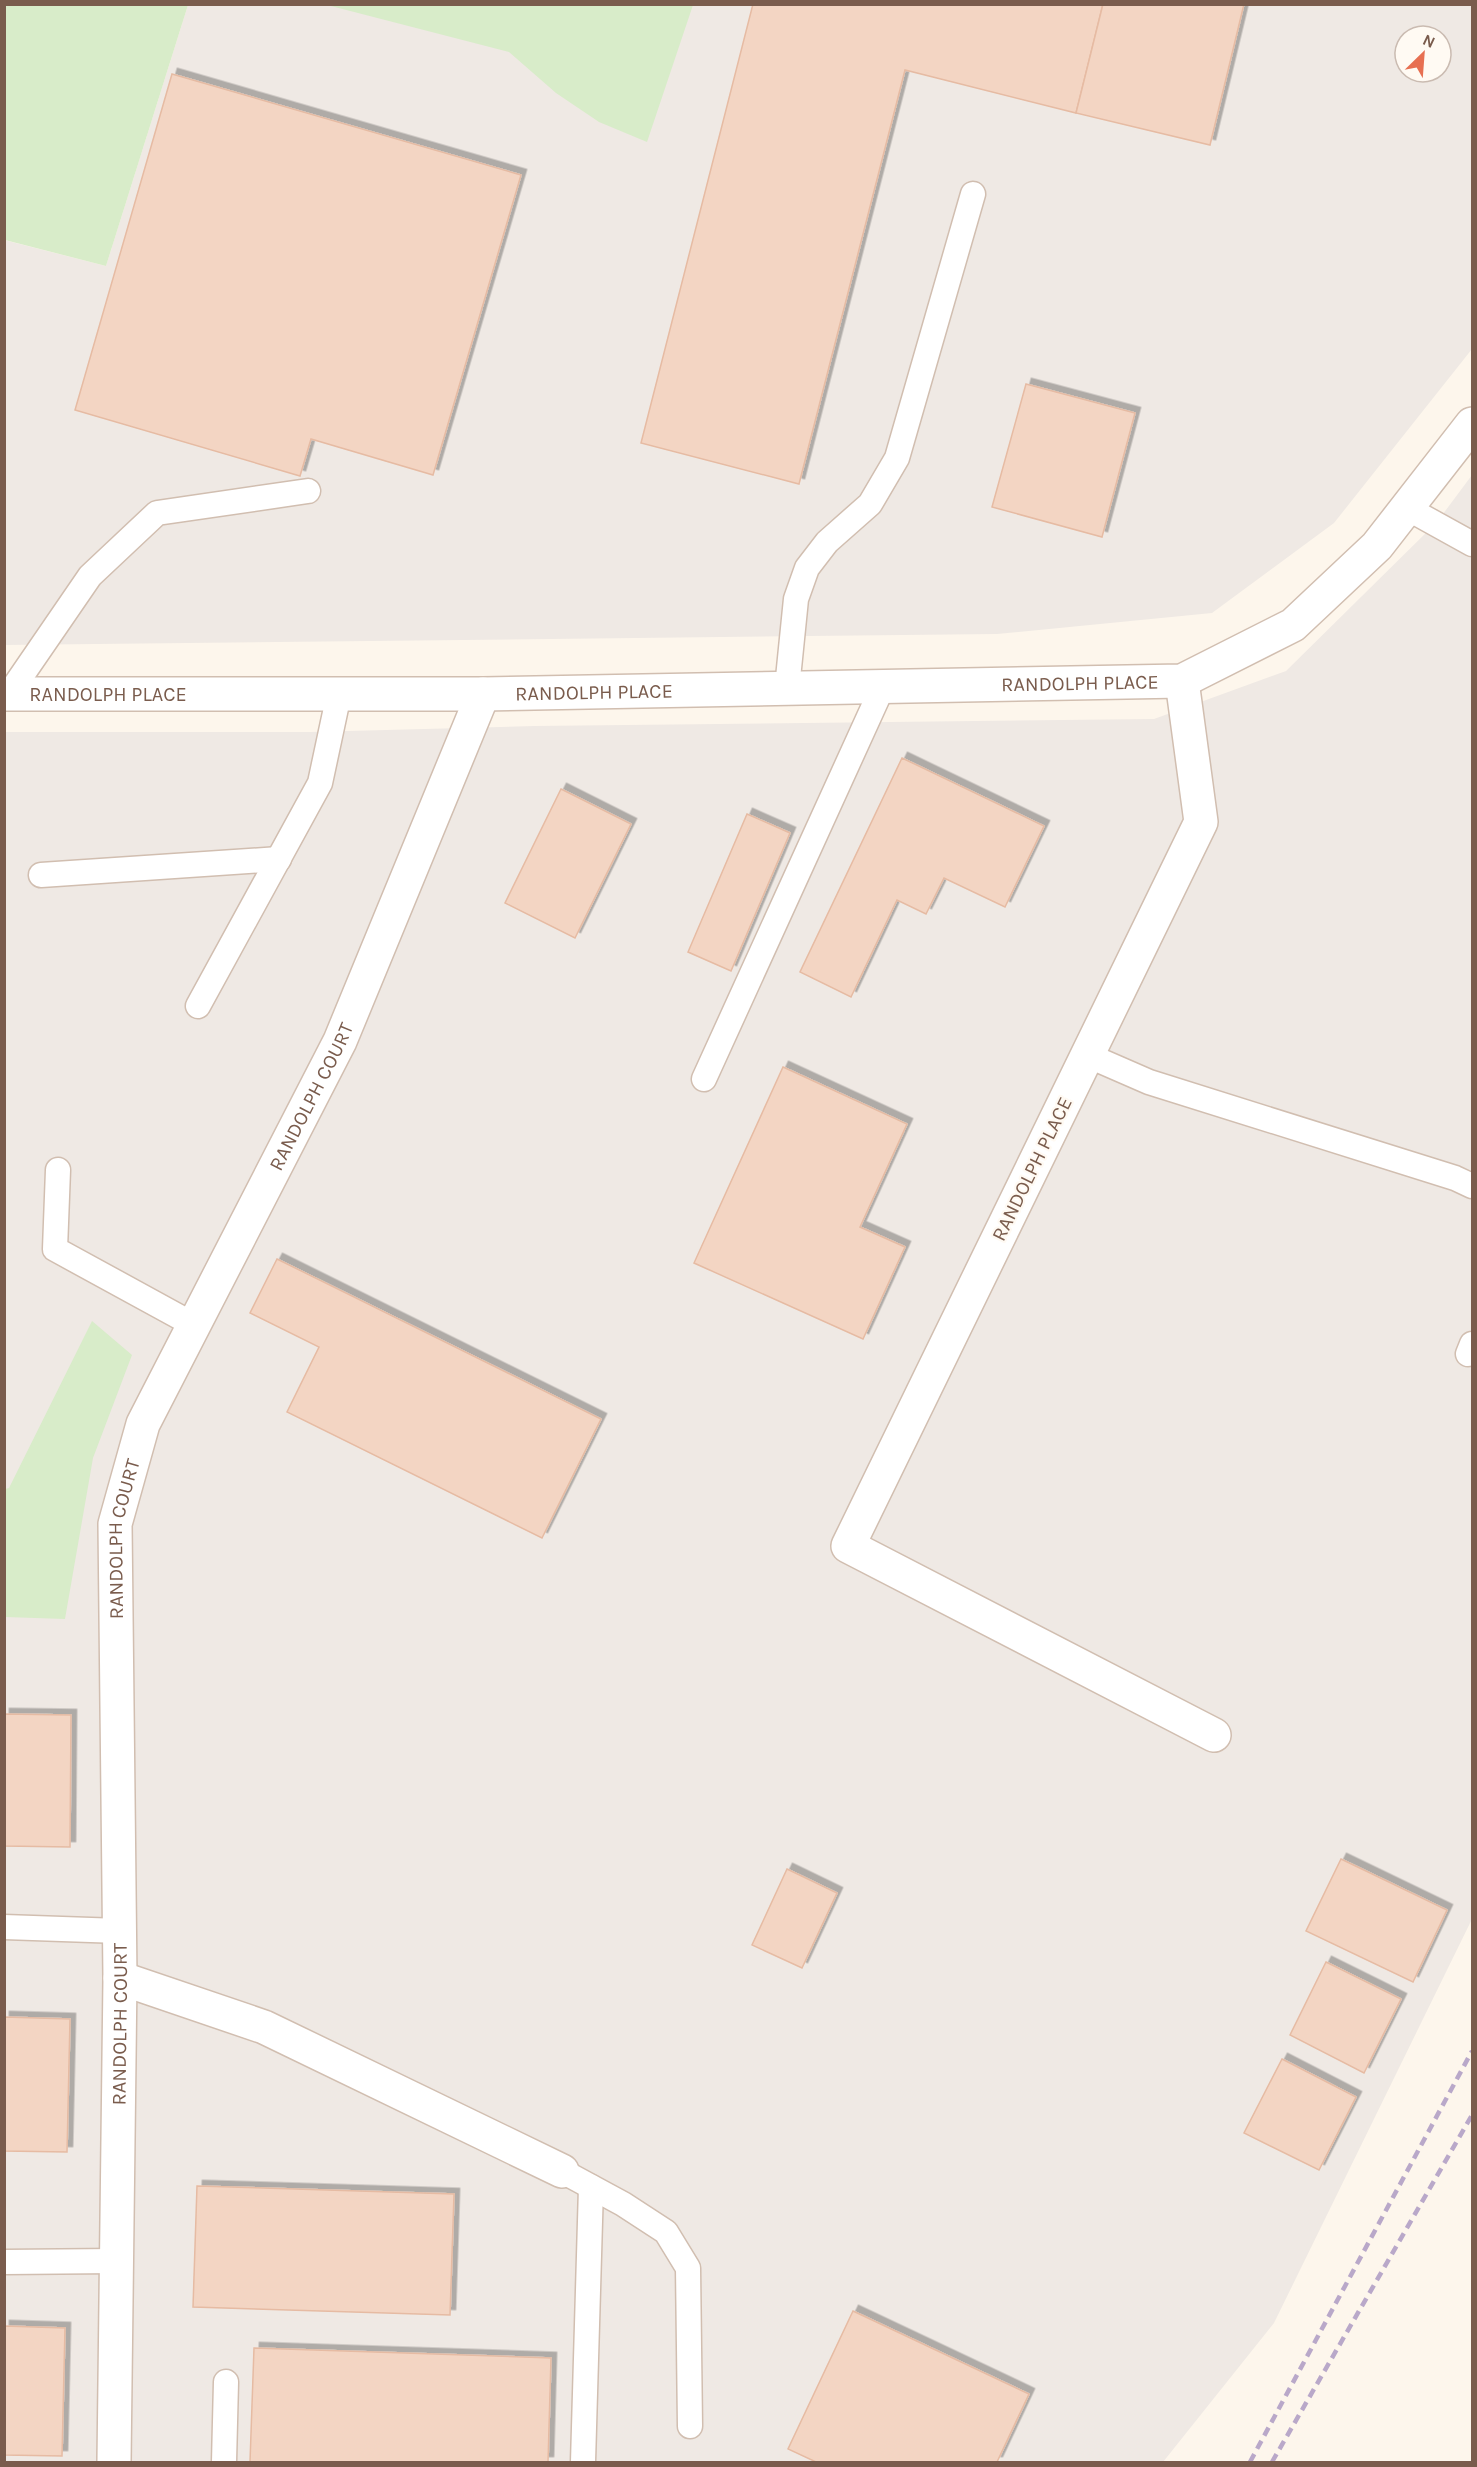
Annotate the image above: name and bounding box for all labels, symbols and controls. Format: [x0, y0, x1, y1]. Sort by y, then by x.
north arrow [1393, 24, 1453, 84]
text: N [1420, 30, 1438, 52]
street label: RANDOLPH PLACE [1001, 670, 1159, 696]
street label: RANDOLPH PLACE [515, 679, 673, 705]
street label: RANDOLPH PLACE [29, 683, 187, 706]
street label: RANDOLPH COURT [264, 1019, 358, 1174]
street label: RANDOLPH PLACE [987, 1093, 1077, 1245]
street label: RANDOLPH COURT [103, 1456, 144, 1620]
street label: RANDOLPH COURT [107, 1943, 131, 2105]

